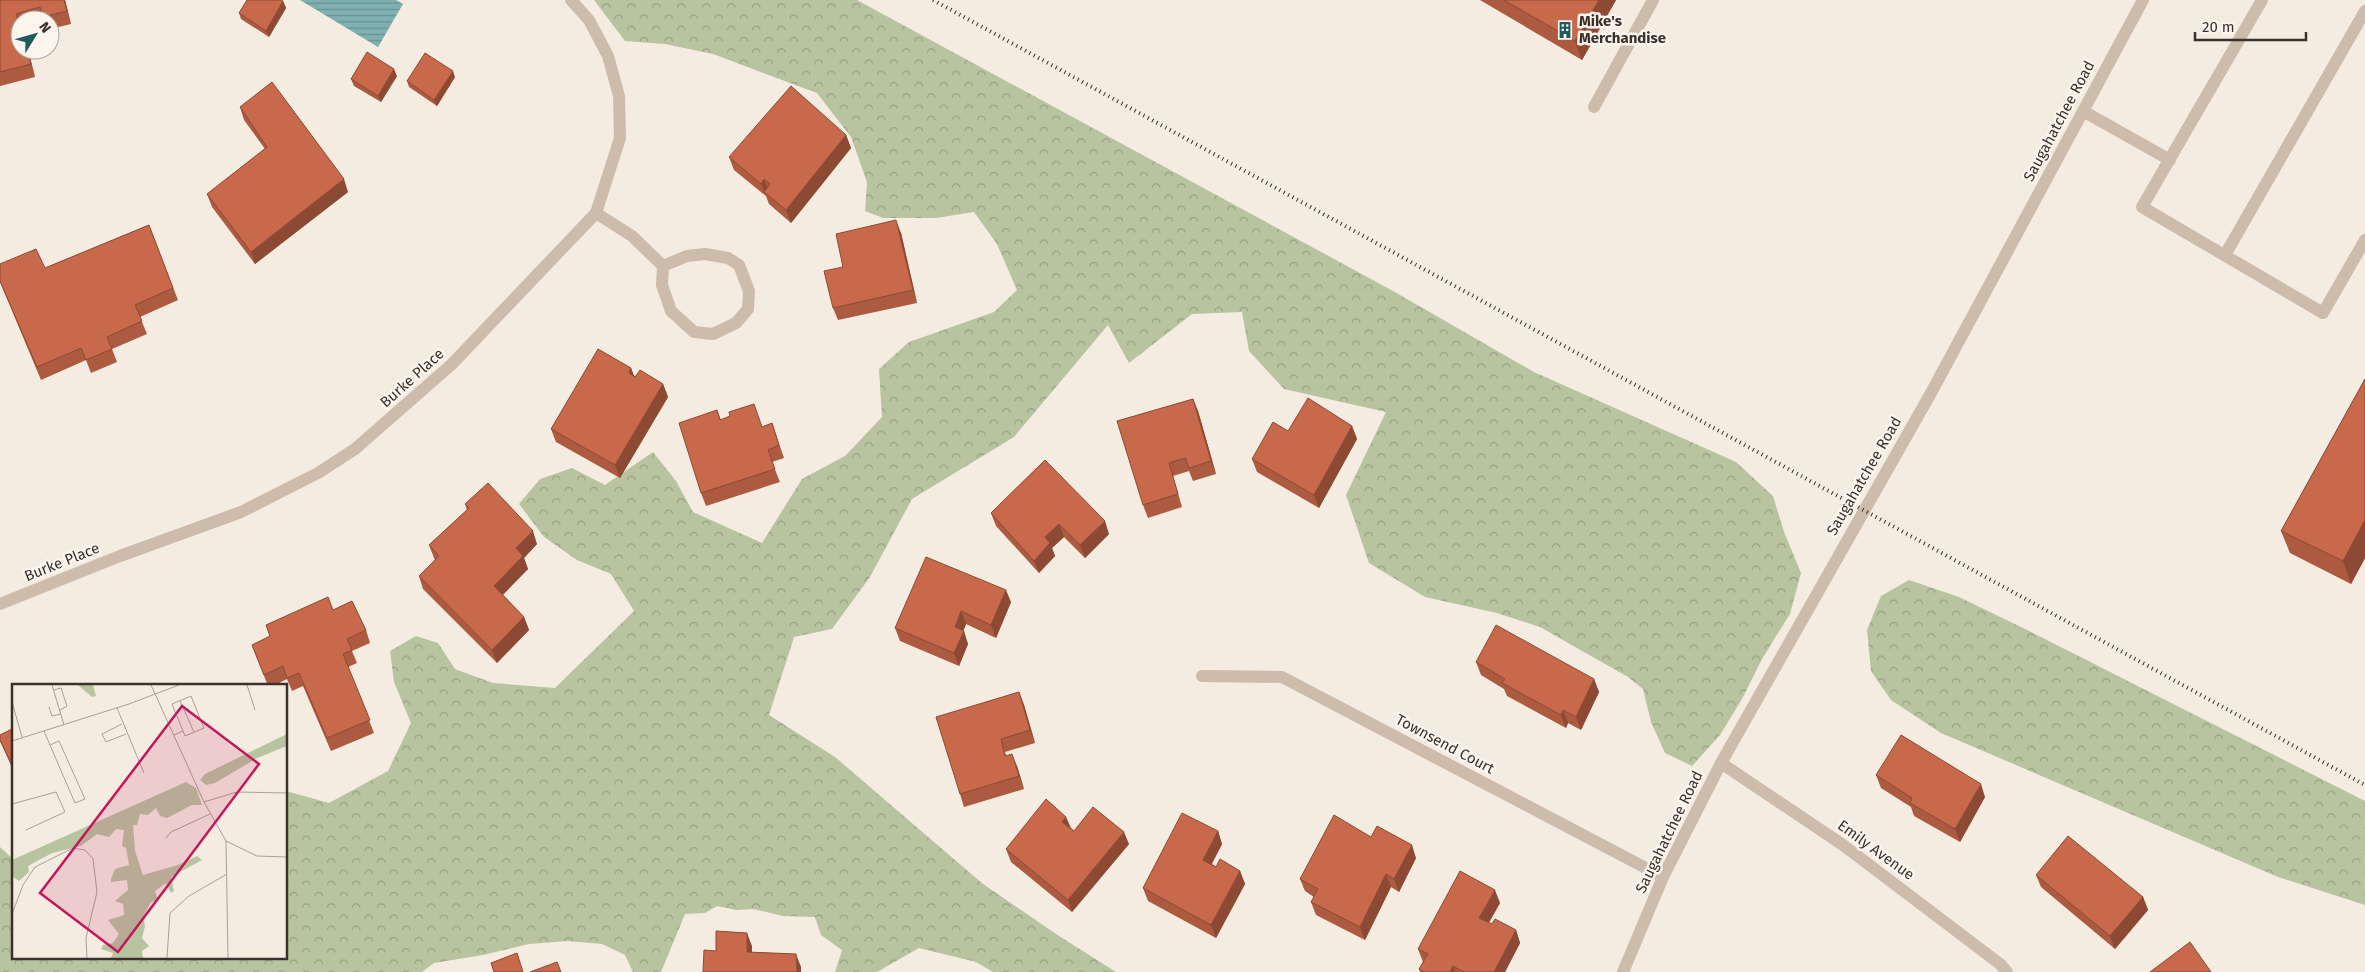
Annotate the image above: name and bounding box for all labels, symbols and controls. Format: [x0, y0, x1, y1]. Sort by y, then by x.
north arrow [10, 10, 60, 60]
scale bar [2195, 10, 2306, 42]
place label: Mike's Merchandise [1579, 12, 1666, 47]
text: 20 m [2202, 18, 2235, 36]
text: N [35, 19, 55, 36]
building icon: Mike's Merchandise [1555, 20, 1575, 40]
street label: Saugahatchee Road [2020, 58, 2098, 184]
street label: Burke Place [376, 345, 448, 411]
street label: Saugahatchee Road [1823, 414, 1905, 538]
street label: Burke Place [22, 539, 102, 585]
inset map [12, 684, 288, 960]
street label: Townsend Court [1393, 710, 1498, 778]
street label: Saugahatchee Road [1632, 768, 1706, 896]
street label: Emily Avenue [1834, 816, 1918, 884]

